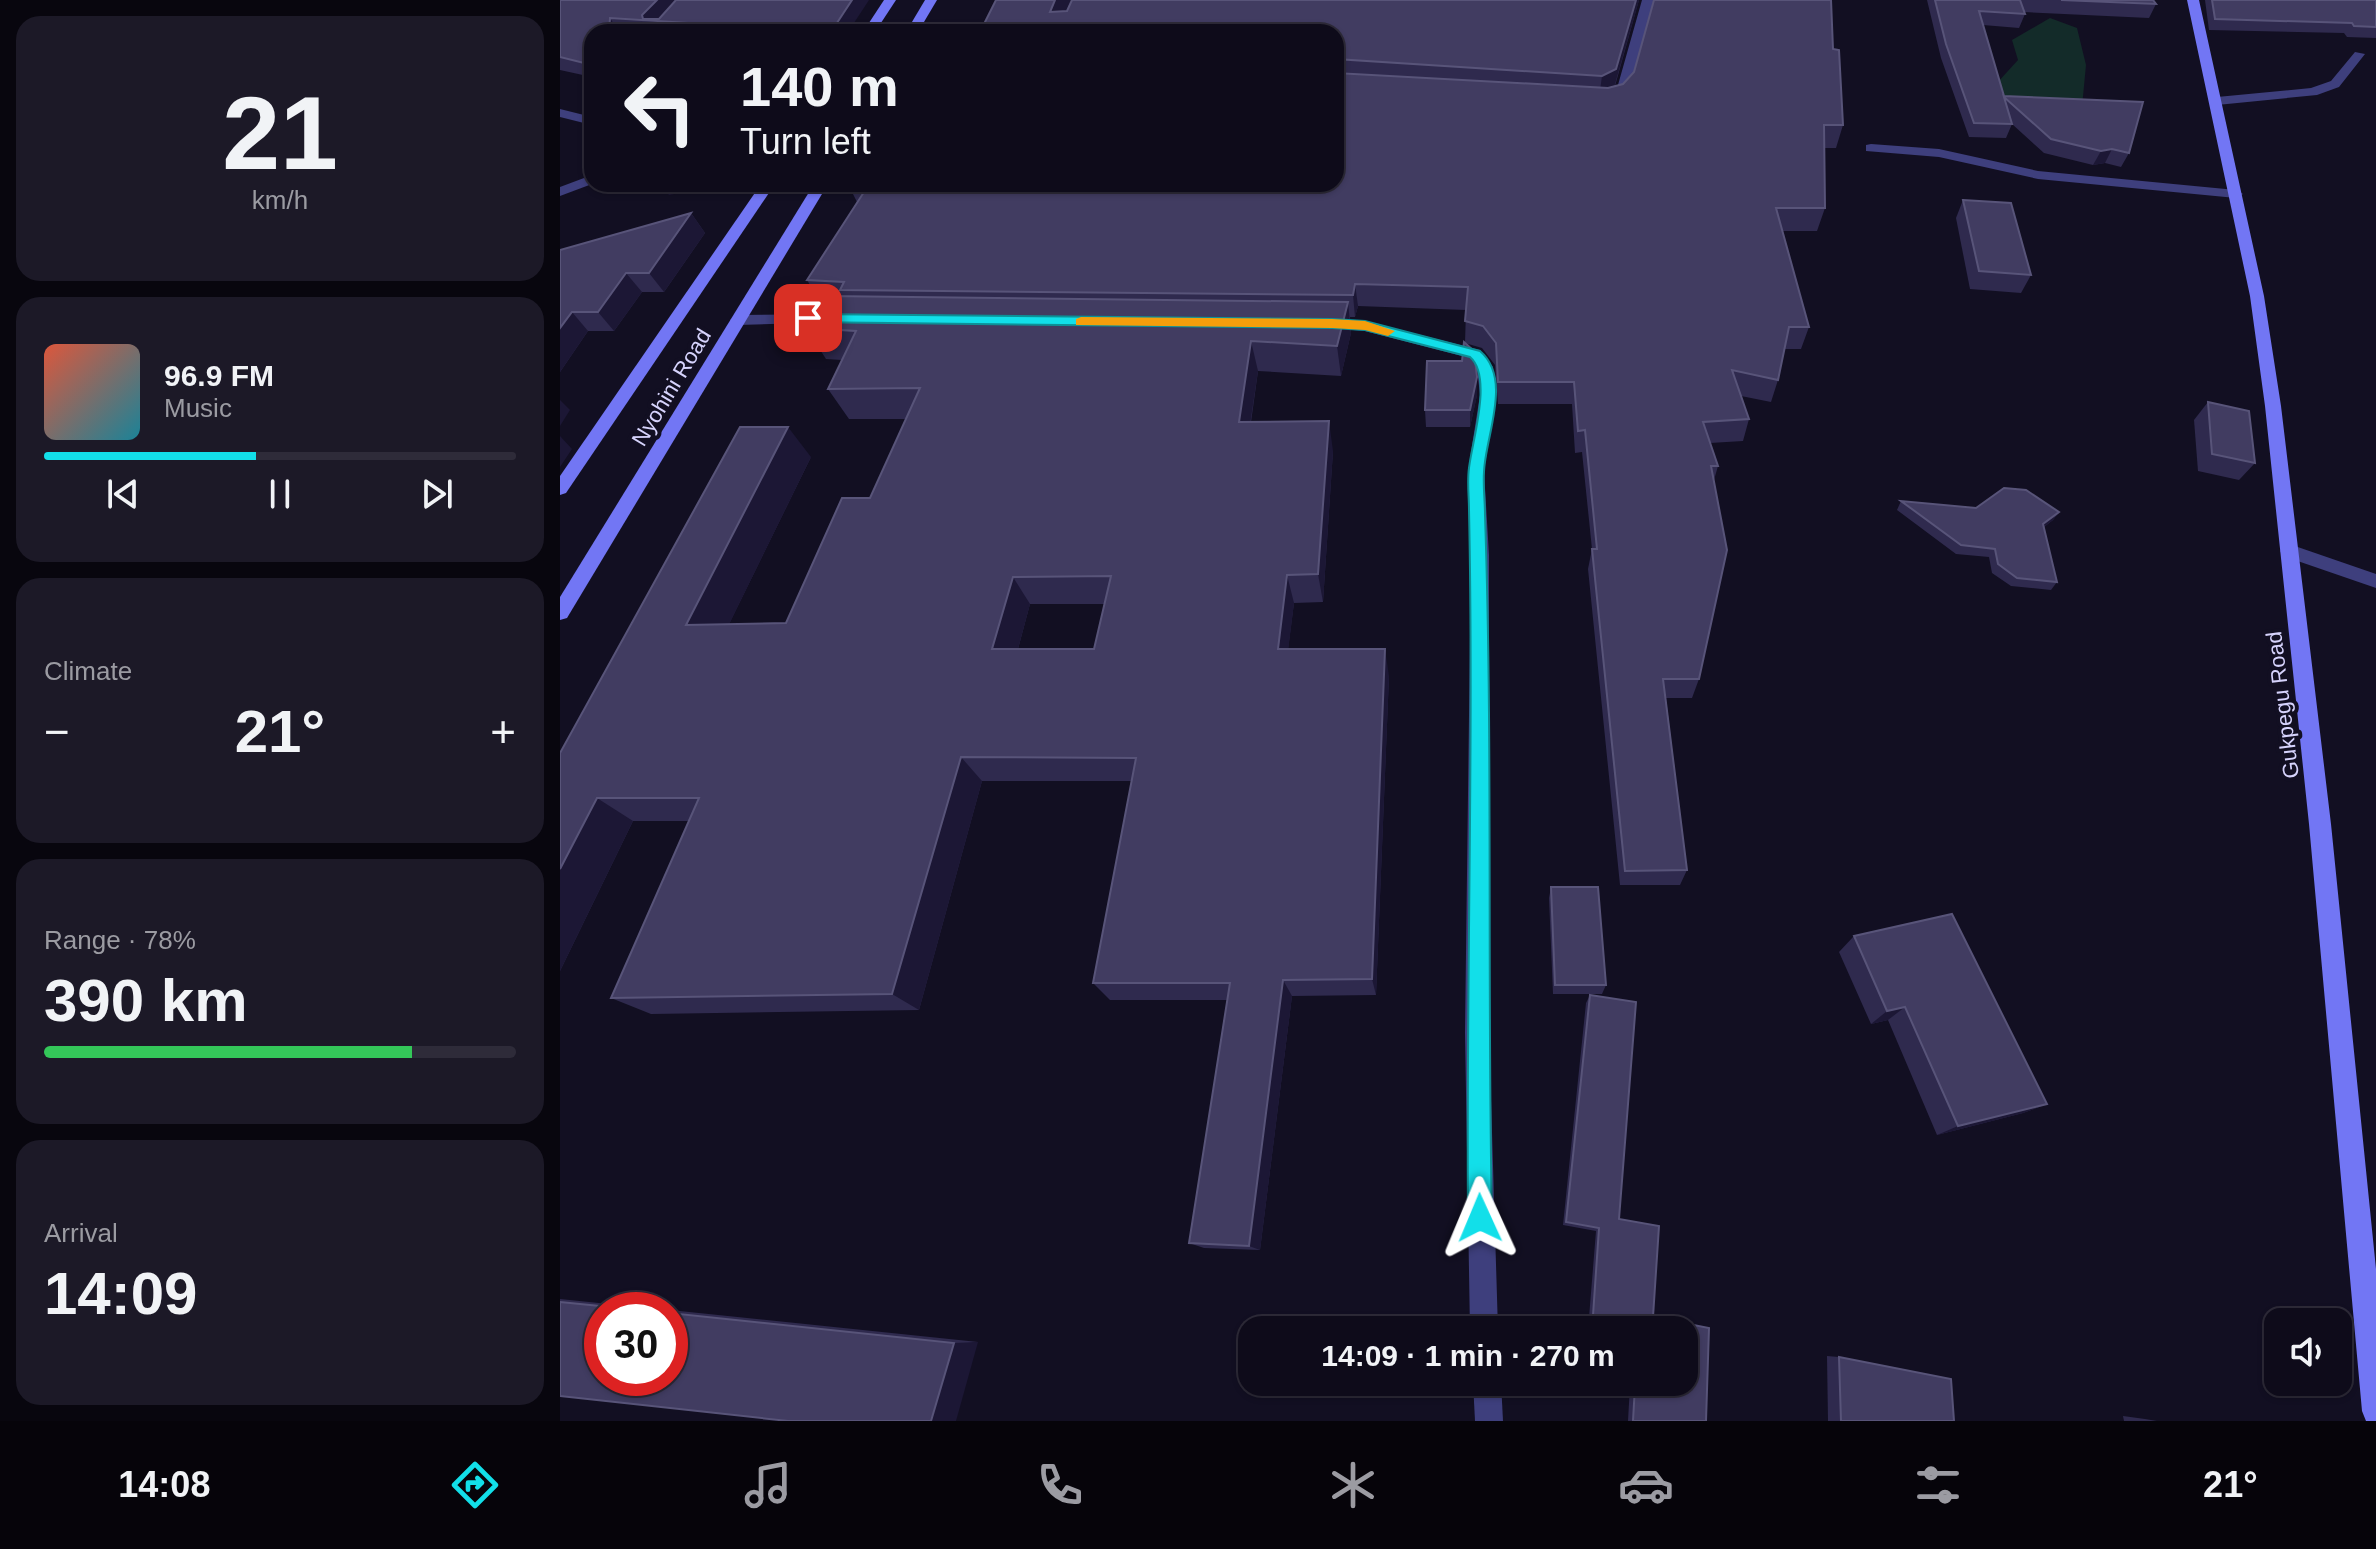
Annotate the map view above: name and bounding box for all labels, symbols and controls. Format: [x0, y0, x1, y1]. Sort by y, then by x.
text: 140 m [740, 55, 899, 118]
icon: left [608, 56, 712, 160]
text: 21 [222, 75, 338, 191]
text: Turn left [740, 121, 871, 162]
text: km/h [252, 185, 308, 215]
pin [774, 284, 842, 352]
icon: arrive [786, 296, 830, 340]
street label: Nyohini Road [627, 324, 716, 450]
text: 96.9 FM [164, 359, 274, 392]
text: Music [164, 393, 232, 423]
icon: previous [101, 472, 145, 516]
icon: pause [258, 472, 302, 516]
icon: next [415, 472, 459, 516]
street label: Gukpegu Road [2261, 630, 2304, 780]
text: Climate [44, 656, 132, 686]
text: 21° [235, 698, 325, 765]
text: − [44, 707, 70, 756]
text: + [490, 707, 516, 756]
text: Range · 78% [44, 925, 196, 955]
text: 390 km [44, 967, 248, 1034]
position arrow [1438, 1176, 1522, 1260]
text: Arrival [44, 1218, 118, 1248]
text: 14:09 [44, 1260, 197, 1327]
speed limit sign: 30 [584, 1292, 688, 1396]
map controls [2264, 1308, 2352, 1396]
button: sound [2264, 1308, 2352, 1396]
text: 14:09 · 1 min · 270 m [1321, 1339, 1615, 1372]
icon: directions [447, 1457, 503, 1513]
icon: music [740, 1457, 796, 1513]
icon: phone [1032, 1457, 1088, 1513]
icon: climate [1325, 1457, 1381, 1513]
icon: car [1618, 1457, 1674, 1513]
icon: filters [1910, 1457, 1966, 1513]
text: 14:08 [118, 1464, 210, 1505]
text: 21° [2203, 1464, 2258, 1505]

